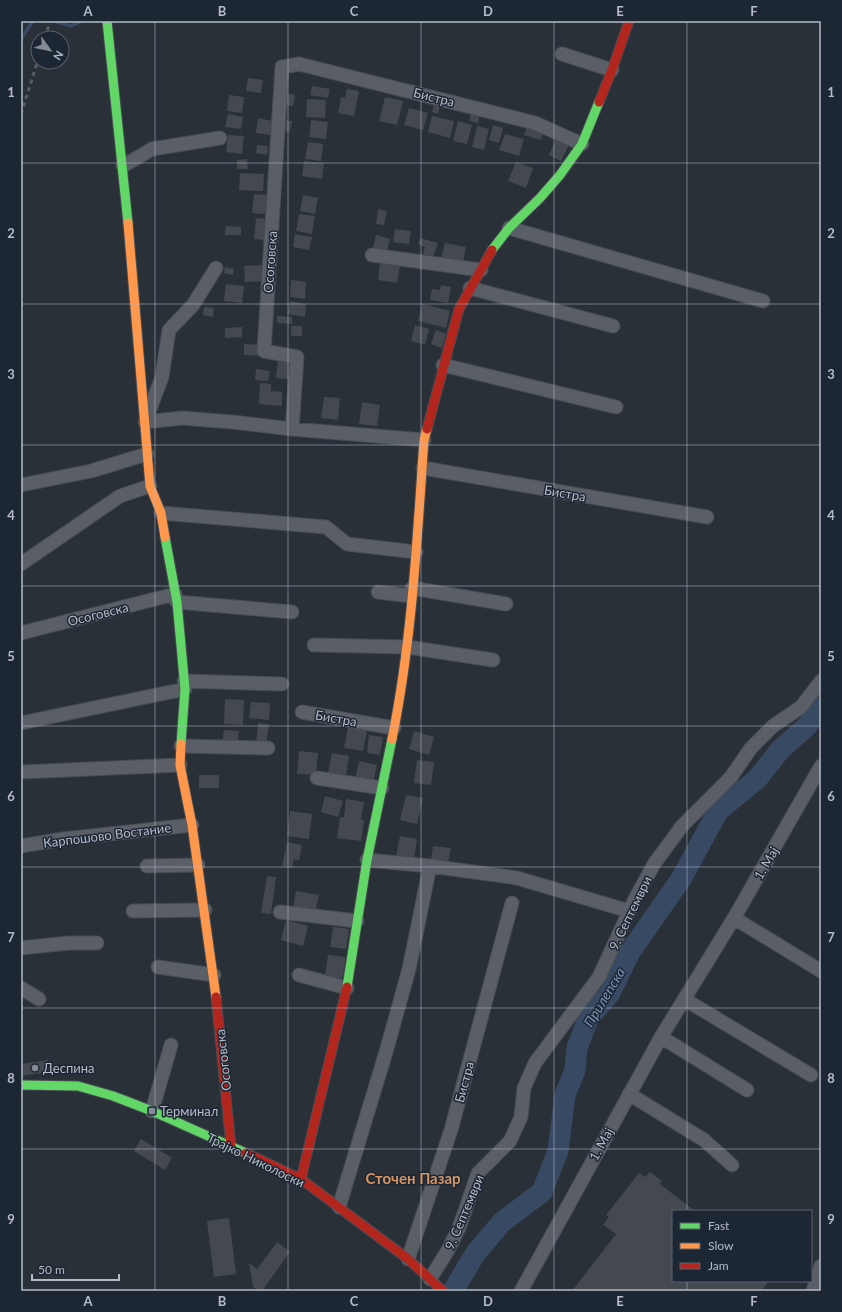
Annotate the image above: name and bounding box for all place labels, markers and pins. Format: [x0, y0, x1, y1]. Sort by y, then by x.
place label: Деспина [43, 1060, 94, 1076]
marker: Деспина [30, 1063, 40, 1073]
place label: Терминал [160, 1103, 218, 1119]
marker: Терминал [147, 1106, 157, 1116]

